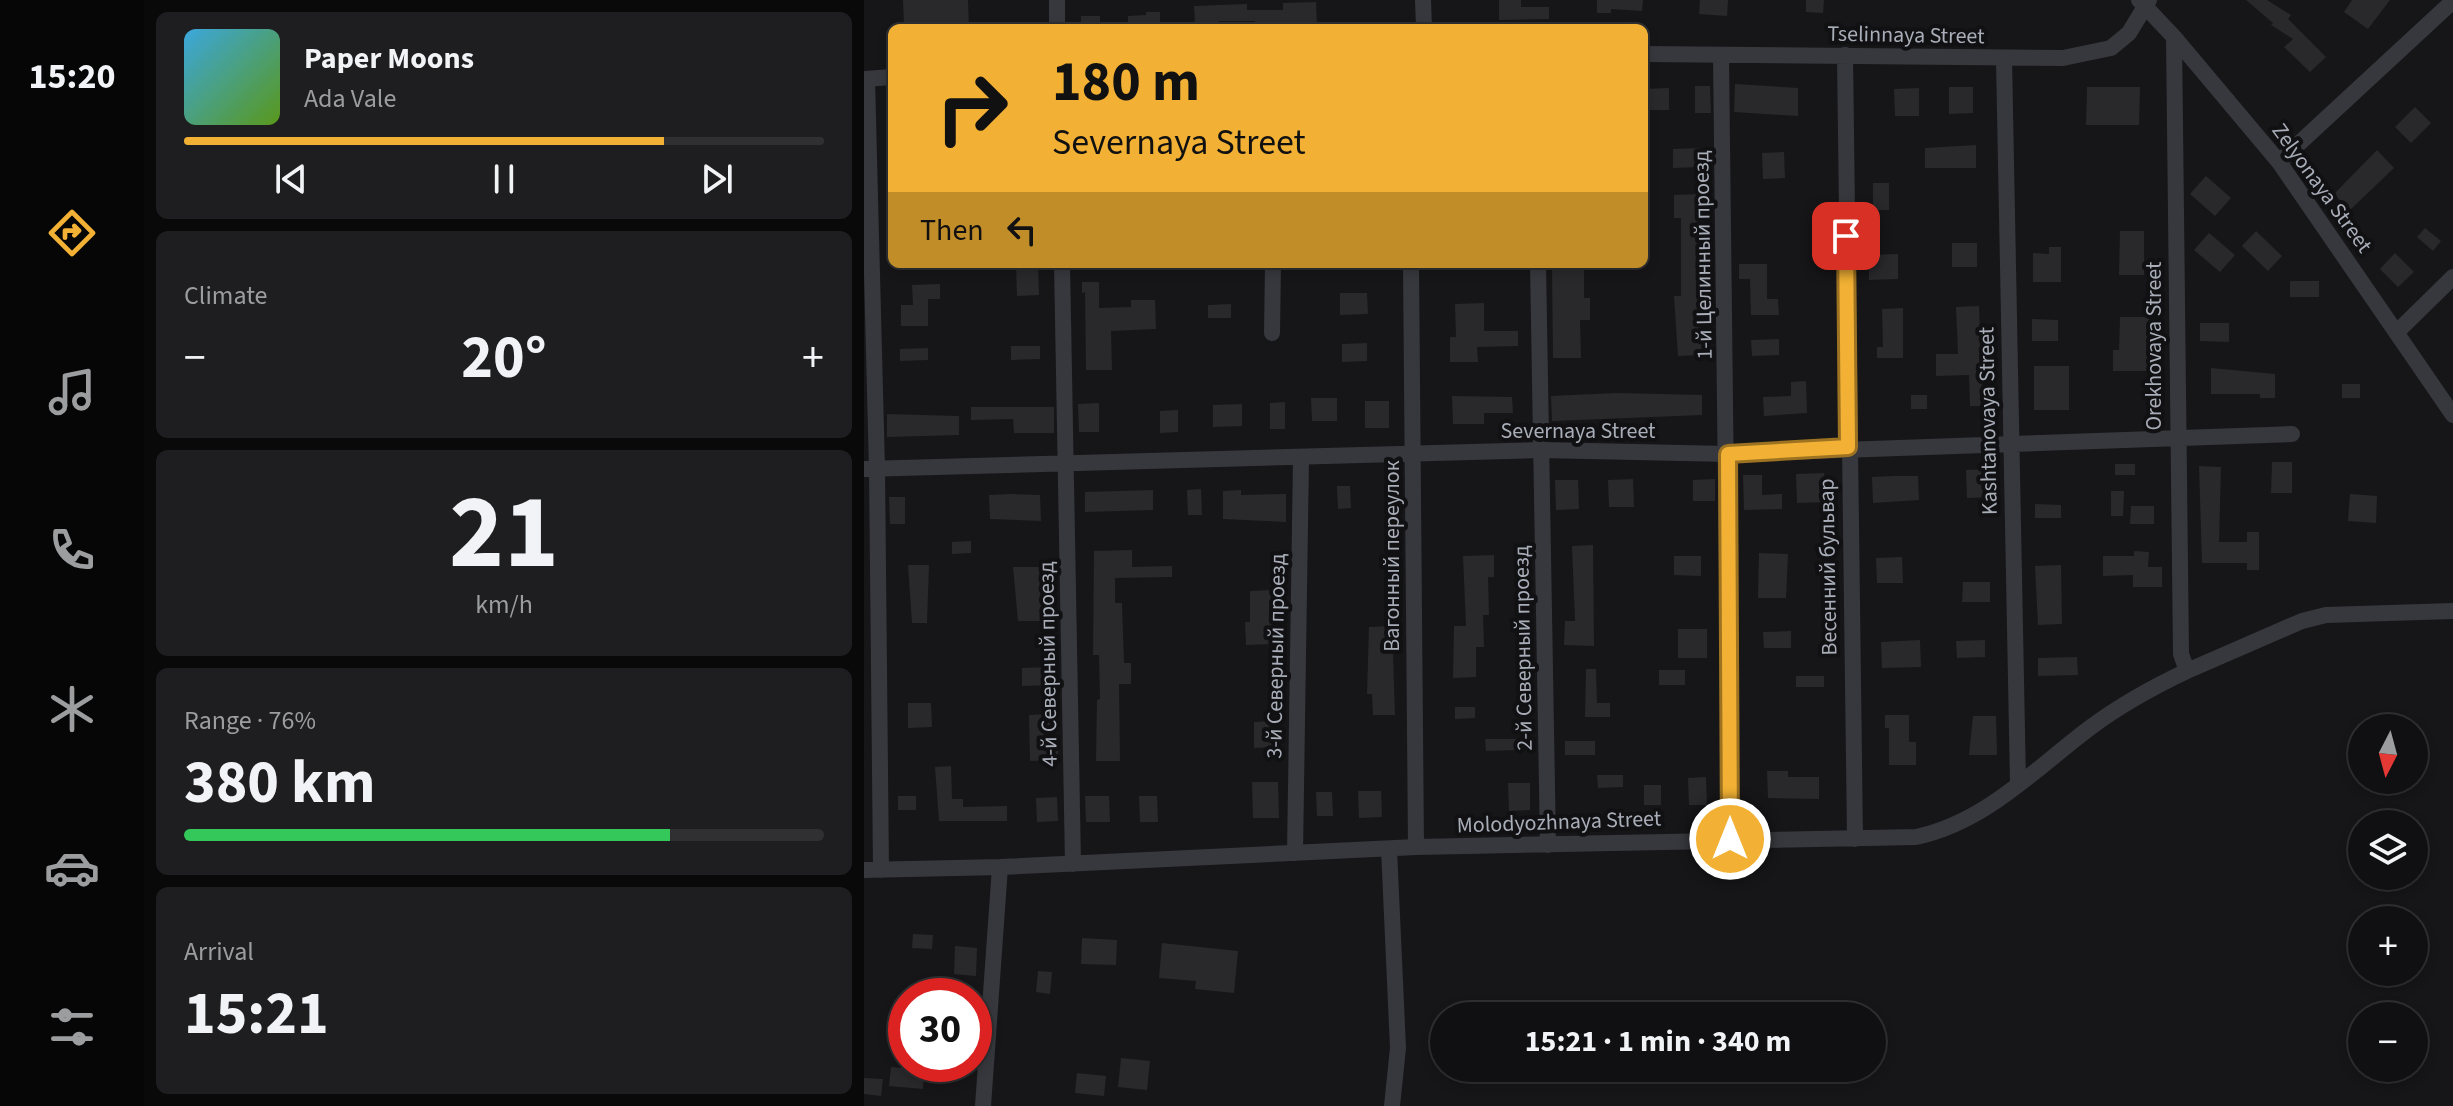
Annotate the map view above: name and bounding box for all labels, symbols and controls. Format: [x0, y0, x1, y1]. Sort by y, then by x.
street label: Tselinnaya Street [1827, 18, 1985, 52]
text: Paper Moons [304, 37, 474, 80]
text: 180 m [1052, 43, 1200, 122]
text: 15:20 [29, 51, 115, 102]
icon: right [920, 56, 1024, 160]
text: Ada Vale [304, 80, 396, 117]
street label: Zelyonaya Street [2264, 116, 2380, 260]
text: Severnaya Street [1052, 117, 1306, 168]
street label: 1-й Целинный проезд [1685, 150, 1721, 360]
icon: previous [269, 157, 313, 201]
icon: pause [482, 157, 526, 201]
icon: next [695, 157, 739, 201]
pin [1812, 202, 1880, 270]
icon: directions [44, 205, 100, 261]
icon: left [1000, 208, 1044, 252]
text: Then [920, 209, 984, 252]
icon: arrive [1824, 214, 1868, 258]
street label: Orekhovaya Street [2138, 261, 2170, 431]
text: Climate [184, 277, 268, 314]
text: 20° [461, 316, 547, 401]
street label: Kashtanovaya Street [1970, 326, 2006, 515]
text: − [184, 327, 206, 390]
text: + [802, 327, 824, 390]
icon: music [44, 364, 100, 420]
street label: Severnaya Street [1500, 415, 1656, 447]
text: 21 [449, 460, 559, 608]
street label: Вагонный переулок [1376, 460, 1408, 652]
street label: Весенний бульвар [1810, 478, 1846, 656]
icon: phone [44, 522, 100, 578]
street label: 2-й Северный проезд [1505, 545, 1541, 751]
street label: 3-й Северный проезд [1258, 553, 1294, 759]
street label: 4-й Северный проезд [1030, 561, 1066, 767]
text: km/h [475, 586, 533, 623]
icon: climate [44, 681, 100, 737]
text: Range · 76% [184, 702, 316, 739]
north arrow [2348, 714, 2428, 794]
map controls [2348, 714, 2428, 1082]
text: 380 km [184, 741, 375, 826]
position arrow [1688, 797, 1772, 881]
street label: Molodyozhnaya Street [1456, 802, 1662, 842]
button: layers [2348, 810, 2428, 890]
icon: car [44, 840, 100, 896]
button: + [2348, 906, 2428, 986]
text: Arrival [184, 933, 254, 970]
text: 15:21 [184, 972, 329, 1057]
speed limit sign: 30 [888, 978, 992, 1082]
icon: filters [44, 999, 100, 1055]
button: − [2348, 1002, 2428, 1082]
text: 15:21 · 1 min · 340 m [1525, 1020, 1791, 1063]

